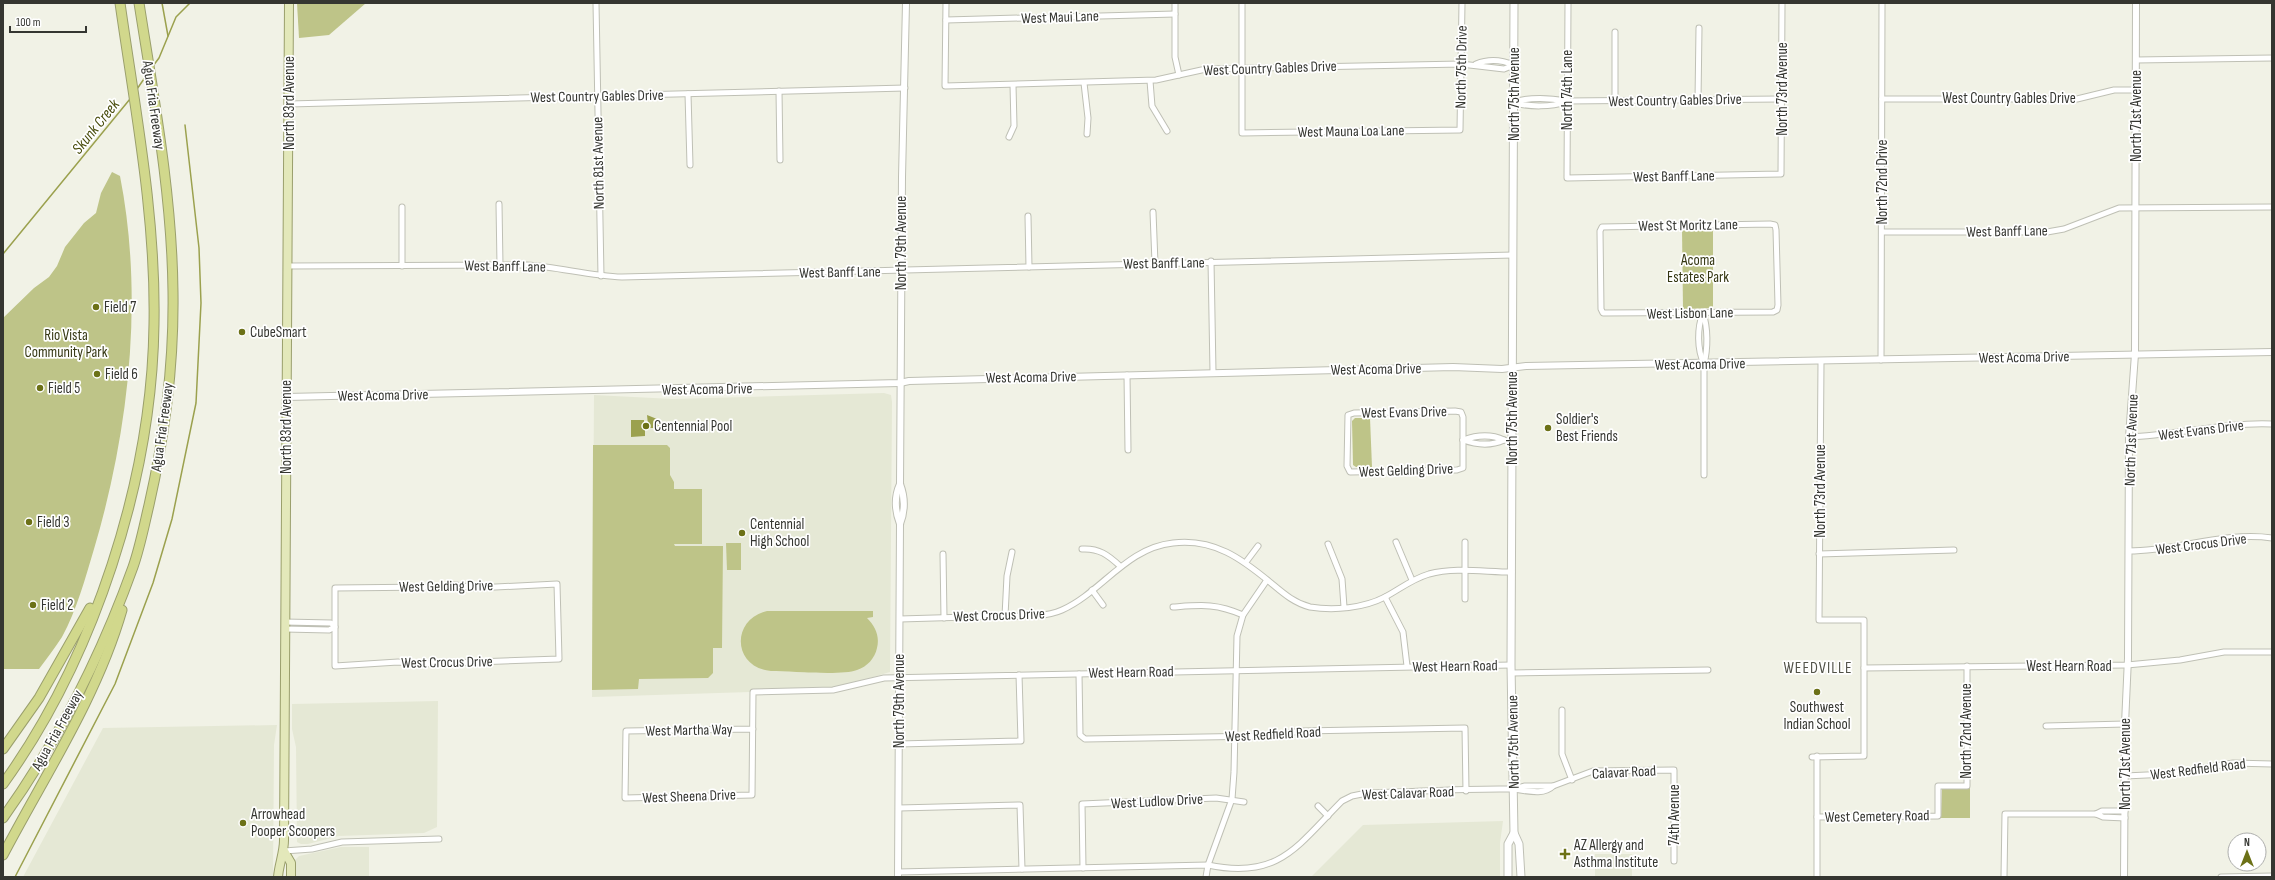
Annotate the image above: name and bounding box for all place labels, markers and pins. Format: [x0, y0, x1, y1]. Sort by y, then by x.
place label: Field 7 [104, 298, 136, 317]
marker: Field 7 [91, 302, 101, 312]
place label: CubeSmart [250, 323, 307, 342]
marker: CubeSmart [237, 327, 247, 337]
place label: Field 6 [105, 365, 138, 384]
marker: Field 6 [92, 369, 102, 379]
place label: Field 5 [48, 379, 80, 398]
marker: Field 5 [35, 383, 45, 393]
place label: Soldier's Best Friends [1556, 410, 1618, 446]
place label: Centennial Pool [654, 417, 732, 436]
marker: Centennial Pool [641, 421, 651, 431]
marker: Soldier's Best Friends [1543, 423, 1553, 433]
place label: Field 3 [37, 513, 69, 532]
place label: Centennial High School [750, 515, 809, 551]
marker: Field 3 [24, 517, 34, 527]
marker: Centennial High School [737, 528, 747, 538]
place label: Field 2 [41, 596, 73, 615]
marker: Field 2 [28, 600, 38, 610]
marker: Southwest Indian School [1812, 687, 1822, 697]
place label: Southwest Indian School [1783, 698, 1851, 734]
place label: Arrowhead Pooper Scoopers [250, 805, 335, 841]
marker: Arrowhead Pooper Scoopers [238, 818, 248, 828]
place label: AZ Allergy and Asthma Institute [1573, 836, 1658, 872]
marker: AZ Allergy and Asthma Institute [1559, 848, 1571, 860]

